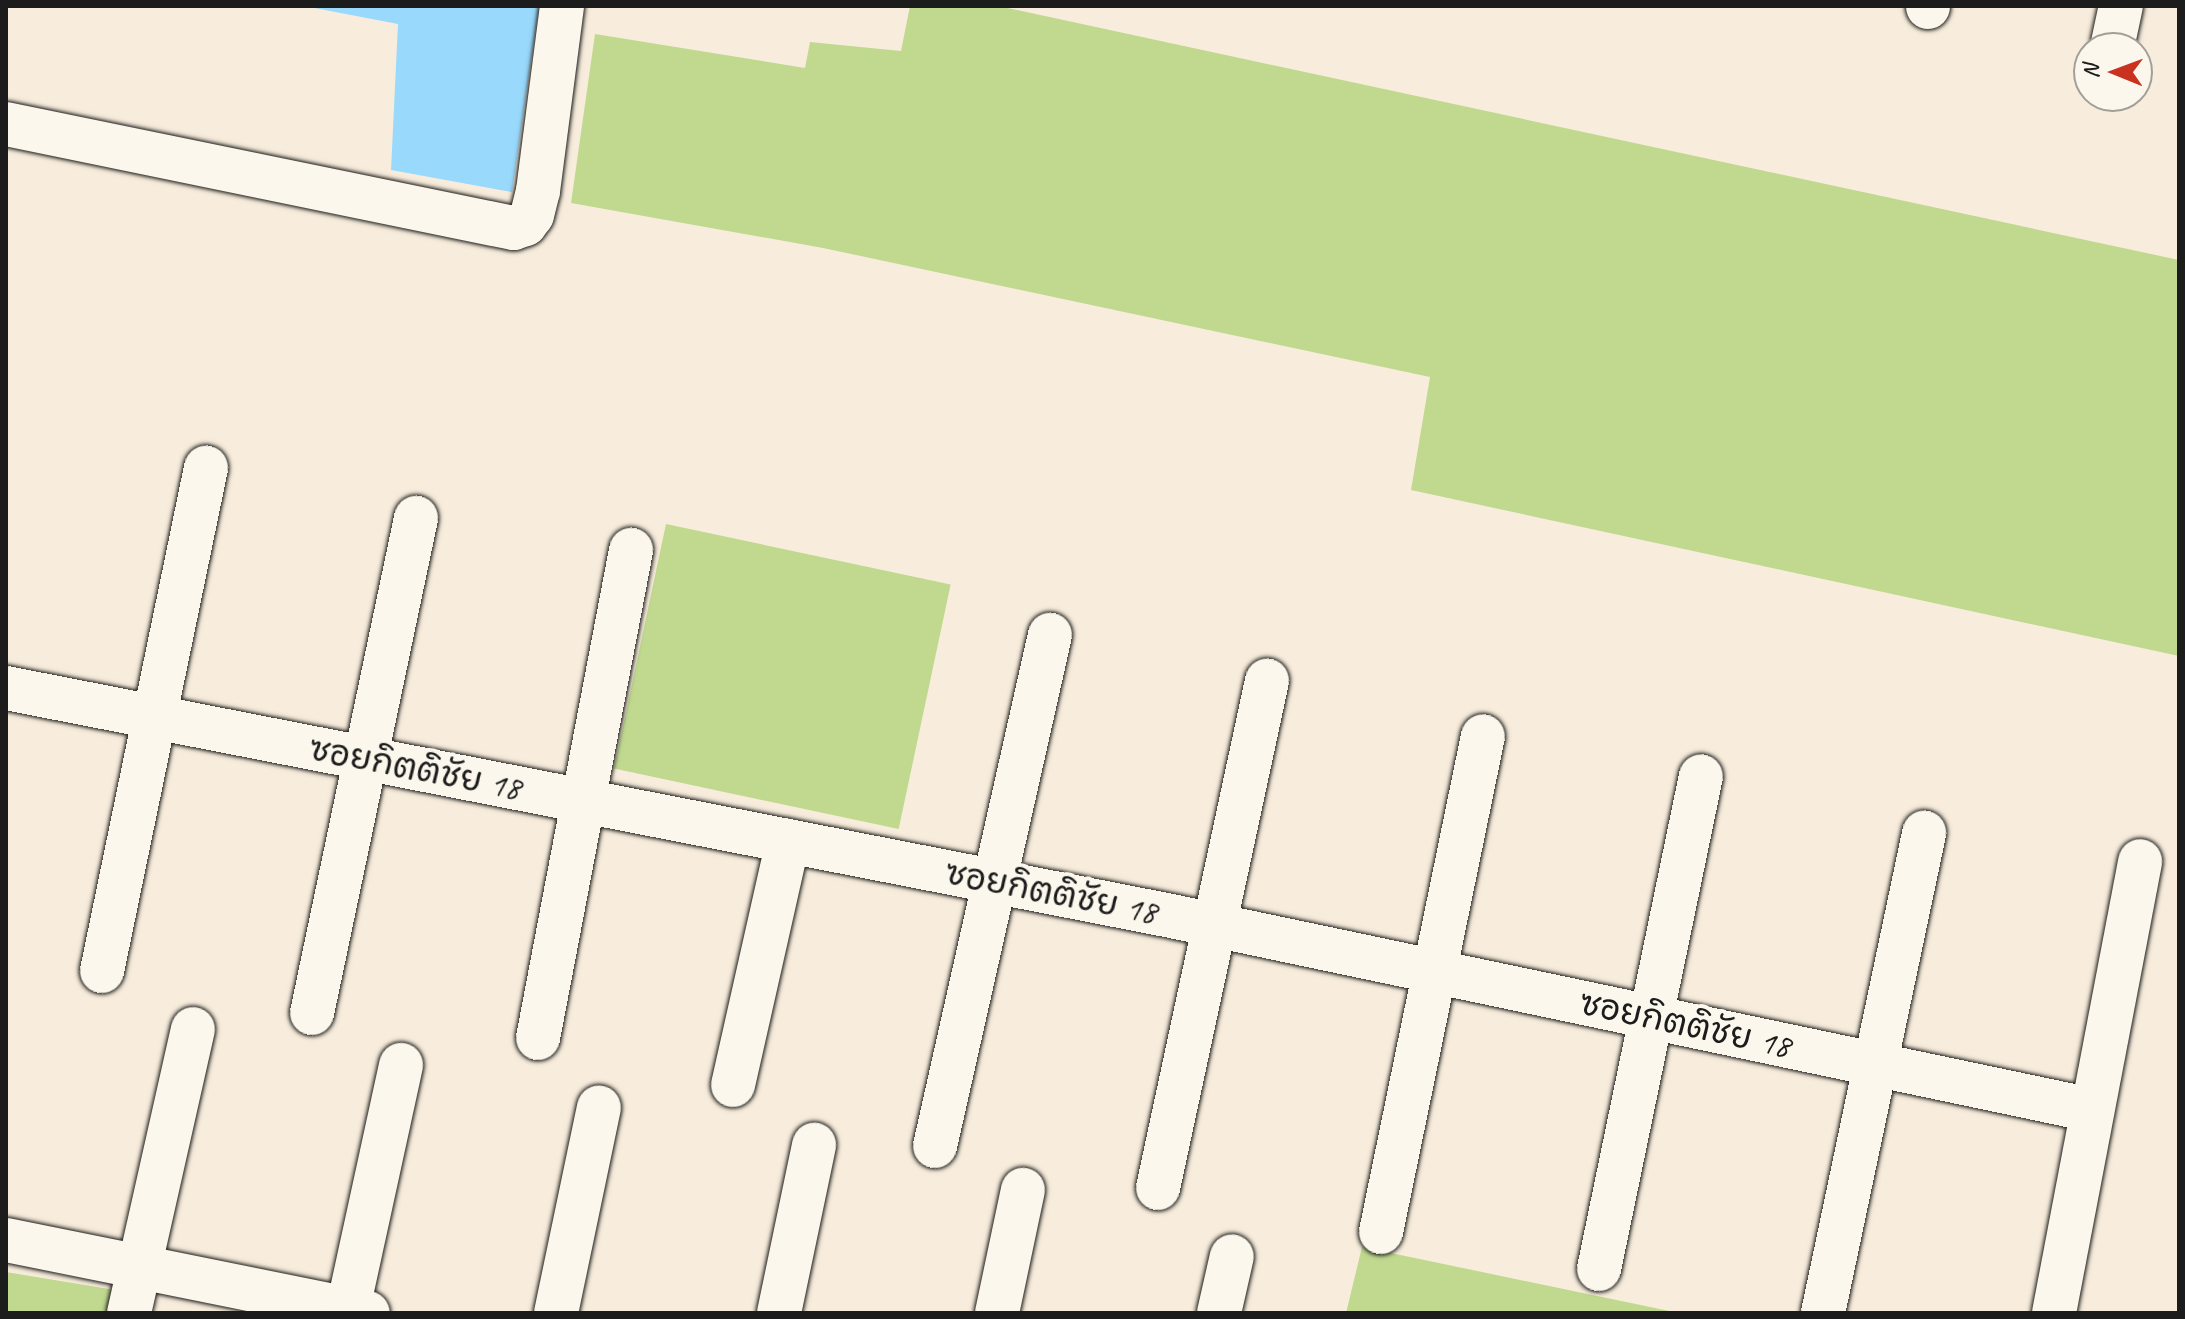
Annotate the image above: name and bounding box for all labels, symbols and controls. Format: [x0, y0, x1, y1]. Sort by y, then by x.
north arrow [2073, 32, 2153, 112]
text: N [2077, 65, 2105, 79]
street label: ซอยกิตติชัย 18 [306, 727, 524, 809]
street label: ซอยกิตติชัย 18 [942, 851, 1160, 933]
street label: ซอยกิตติชัย 18 [1576, 982, 1794, 1066]

